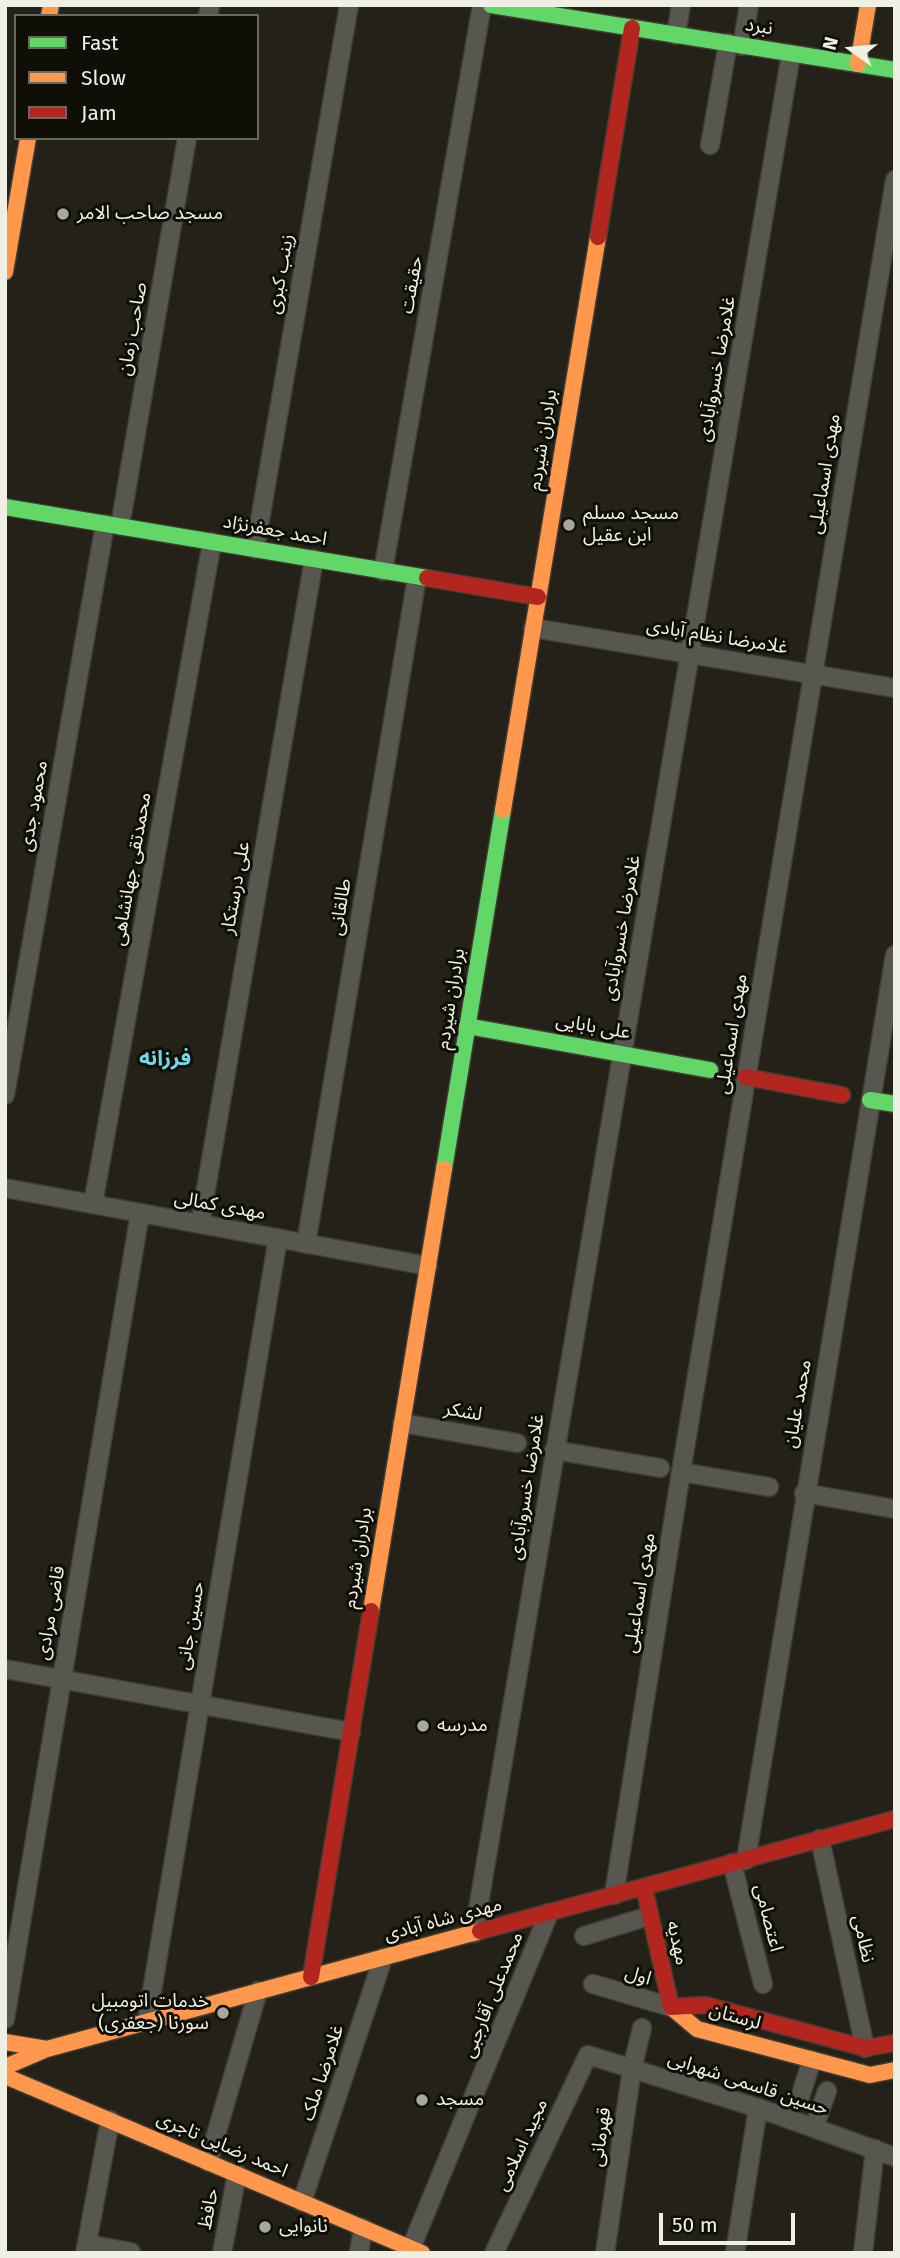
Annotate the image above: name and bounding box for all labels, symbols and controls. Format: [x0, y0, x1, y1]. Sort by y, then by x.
legend [14, 14, 259, 140]
street label: نبرد [744, 14, 774, 40]
north arrow [816, 14, 886, 84]
text: Fast [81, 30, 119, 56]
text: N [817, 34, 843, 53]
text: Slow [81, 65, 126, 91]
text: Jam [81, 100, 117, 126]
place label: مسجد صاحب الامر [77, 203, 223, 225]
marker: مسجد صاحب الامر [55, 206, 71, 222]
street label: زینب کبری [263, 232, 299, 316]
street label: حقیقت [396, 255, 428, 315]
street label: صاحب زمان [114, 281, 152, 377]
street label: غلامرضا خسروآبادی [693, 294, 741, 444]
street label: برادران شیردم [524, 388, 562, 492]
street label: مهدی اسماعیلی [804, 412, 846, 536]
place label: مسجد مسلم ابن عقیل [583, 503, 679, 547]
street label: احمد جعفرنژاد [221, 511, 329, 551]
marker: مسجد مسلم ابن عقیل [561, 517, 577, 533]
street label: غلامرضا نظام آبادی [645, 615, 789, 659]
street label: محمود جدی [15, 759, 53, 853]
street label: محمدتقی جهانشاهی [107, 791, 157, 947]
street label: علی درستکار [217, 840, 255, 936]
street label: غلامرضا خسروآبادی [598, 853, 646, 1003]
street label: طالقانی [325, 877, 357, 937]
street label: برادران شیردم [432, 947, 470, 1051]
street label: مهدی اسماعیلی [711, 972, 753, 1096]
street label: علی بابایی [554, 1009, 632, 1045]
district label: فرزانه [139, 1046, 191, 1072]
street label: مهدی کمالی [172, 1187, 268, 1225]
street label: محمد علیان [779, 1358, 817, 1450]
street label: لشكر [442, 1397, 484, 1427]
street label: غلامرضا خسروآبادی [504, 1412, 550, 1562]
street label: برادران شیردم [339, 1506, 377, 1610]
street label: مهدی اسماعیلی [619, 1531, 661, 1655]
street label: قاضی مرادی [32, 1564, 70, 1662]
street label: حسین جانی [172, 1580, 210, 1672]
place label: مدرسه [437, 1715, 488, 1737]
marker: مدرسه [415, 1718, 431, 1734]
street label: اعتصامی [749, 1882, 787, 1954]
street label: مهدی شاه آبادی [382, 1893, 504, 1947]
street label: نظامی [847, 1913, 879, 1965]
street label: مهدیه [661, 1919, 693, 1967]
street label: محمدعلی آقارجبی [457, 1929, 529, 2061]
street label: اول [622, 1961, 654, 1991]
place label: خدمات اتومبیل سورنا (جعفری) [92, 1991, 209, 2035]
street label: لرستان [707, 1999, 763, 2035]
marker: خدمات اتومبیل سورنا (جعفری) [215, 2005, 231, 2021]
street label: غلامرضا ملک [297, 2022, 349, 2124]
street label: حسین قاسمی شهرابی [665, 2047, 831, 2121]
place label: مسجد [436, 2089, 484, 2111]
marker: مسجد [414, 2092, 430, 2108]
street label: مجید اسلامی [491, 2095, 553, 2195]
street label: قهرمانی [586, 2106, 616, 2168]
street label: احمد رضایی تاجری [153, 2107, 291, 2183]
street label: حافظ [194, 2187, 224, 2231]
scale bar [662, 2198, 799, 2242]
text: 50 m [672, 2212, 718, 2238]
place label: نانوایی [279, 2216, 328, 2238]
marker: نانوایی [257, 2219, 273, 2235]

